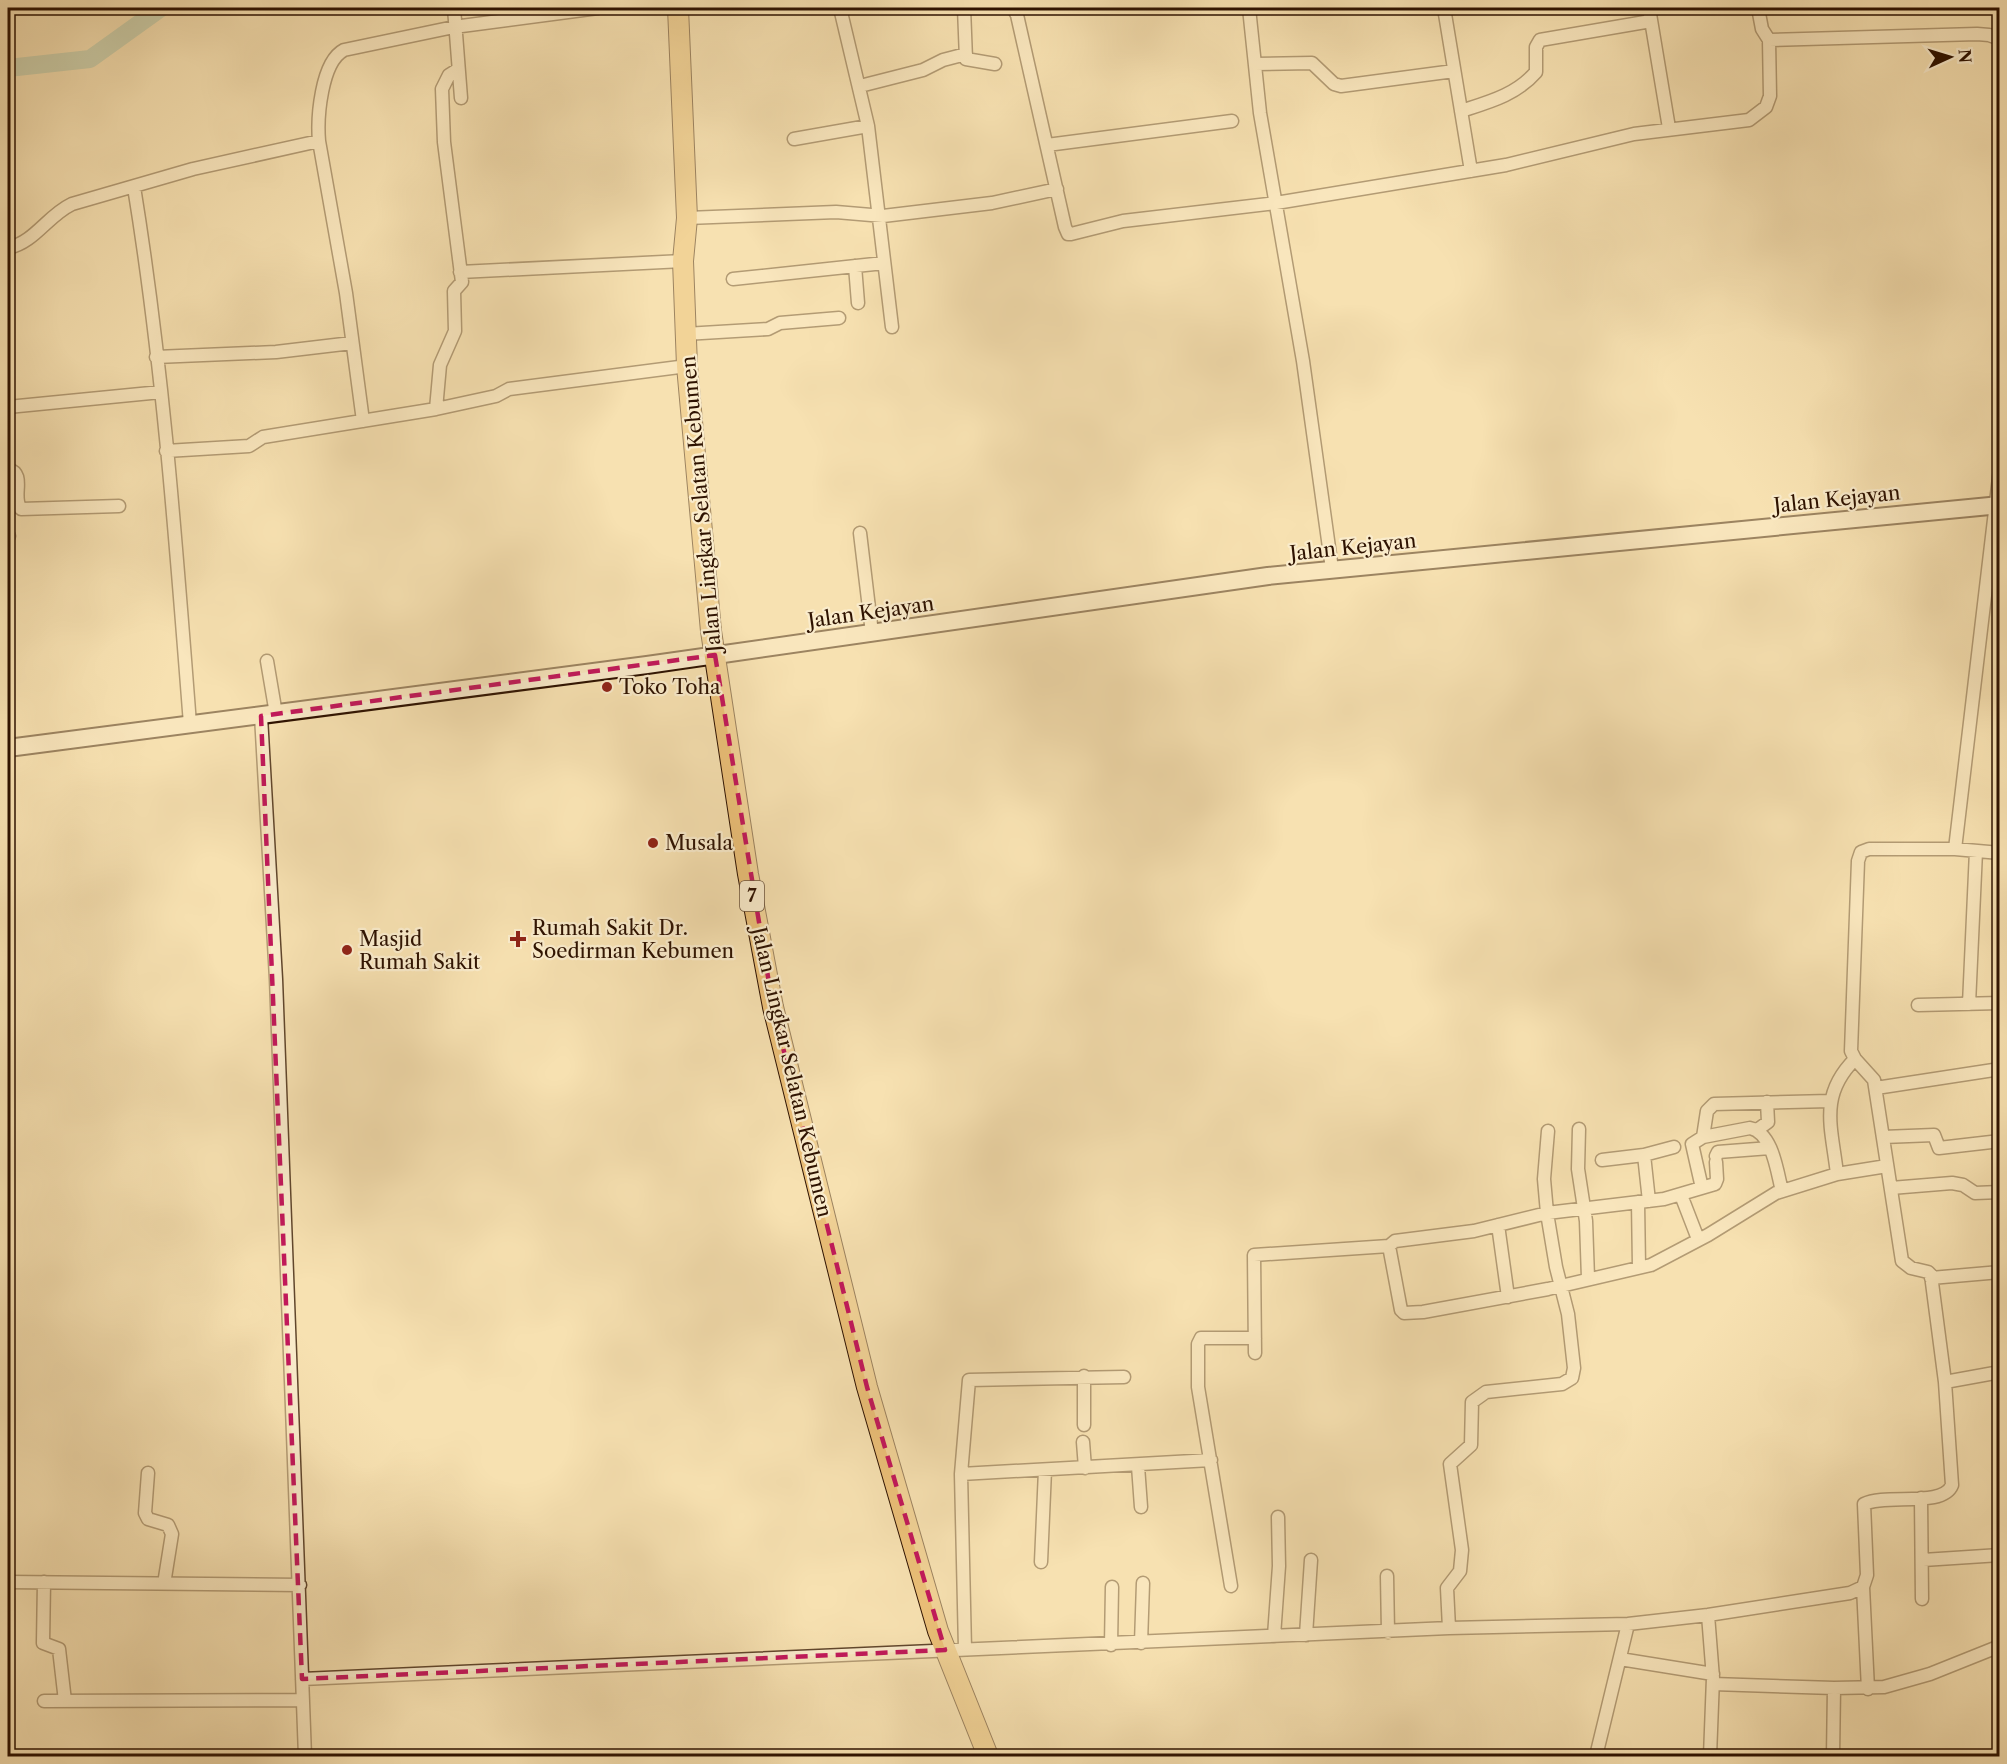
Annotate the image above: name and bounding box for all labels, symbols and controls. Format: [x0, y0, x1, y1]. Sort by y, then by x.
north arrow [1920, 27, 1980, 87]
text: N [1955, 48, 1975, 64]
street label: Jalan Lingkar Selatan Kebumen [676, 354, 726, 656]
street label: Jalan Kejayan [1769, 480, 1902, 518]
street label: Jalan Kejayan [1285, 528, 1418, 566]
street label: Jalan Kejayan [803, 591, 936, 633]
place label: Toko Toha [619, 675, 721, 699]
marker: Toko Toha [600, 680, 614, 694]
place label: Musala [665, 831, 733, 855]
marker: Musala [646, 836, 660, 850]
road number: 7 [740, 881, 764, 911]
place label: Rumah Sakit Dr. Soedirman Kebumen [532, 916, 735, 963]
street label: Jalan Lingkar Selatan Kebumen [746, 922, 837, 1220]
place label: Masjid Rumah Sakit [359, 927, 480, 974]
marker: Rumah Sakit Dr. Soedirman Kebumen [509, 930, 527, 948]
marker: Masjid Rumah Sakit [340, 943, 354, 957]

